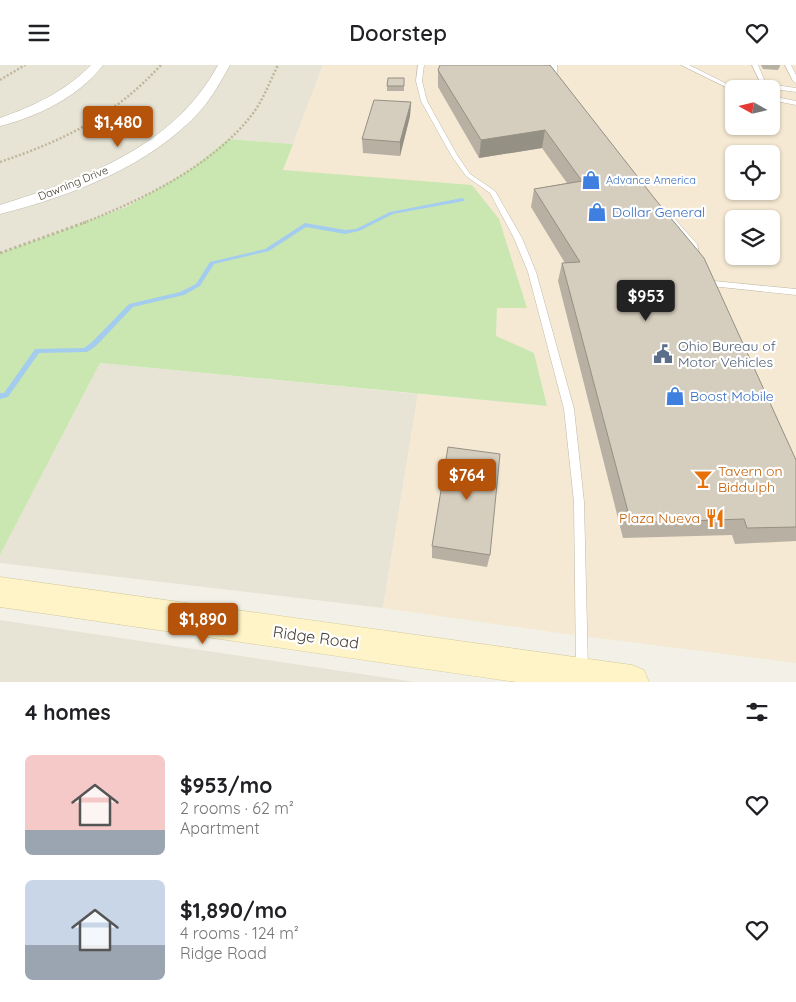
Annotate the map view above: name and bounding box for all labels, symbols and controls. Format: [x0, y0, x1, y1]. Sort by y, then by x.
icon: menu [25, 19, 53, 47]
text: Doorstep [349, 19, 447, 47]
icon: heart [743, 19, 771, 47]
north arrow [725, 80, 780, 135]
map controls [725, 80, 780, 265]
pin: $1,480 [77, 106, 159, 148]
text: $1,480 [94, 112, 142, 132]
button: locate [725, 145, 780, 200]
street label: Dawning Drive [36, 163, 110, 203]
shop icon: Advance America [580, 169, 602, 191]
place label: Advance America [606, 173, 696, 187]
shop icon: Dollar General [586, 201, 608, 223]
place label: Dollar General [612, 203, 705, 221]
button: layers [725, 210, 780, 265]
pin: $953 [616, 279, 676, 322]
text: $953 [628, 286, 664, 306]
place label: Ohio Bureau of Motor Vehicles [678, 337, 776, 371]
public building icon: Ohio Bureau of Motor Vehicles [652, 343, 674, 365]
shop icon: Boost Mobile [664, 385, 686, 407]
place label: Boost Mobile [690, 387, 774, 405]
pin: $764 [437, 459, 497, 501]
place label: Tavern on Biddulph [718, 462, 782, 496]
text: $764 [449, 465, 485, 485]
bar icon: Tavern on Biddulph [692, 468, 714, 490]
restaurant icon: Plaza Nueva [704, 507, 726, 529]
place label: Plaza Nueva [619, 509, 700, 527]
pin: $1,890 [162, 603, 244, 645]
text: $1,890 [179, 609, 227, 629]
street label: Ridge Road [272, 621, 360, 653]
icon: filters [743, 698, 771, 726]
text: 4 homes [25, 699, 111, 725]
text: $953/mo [180, 772, 272, 798]
icon: home [65, 775, 125, 835]
icon: heart [743, 791, 771, 819]
text: 2 rooms · 62 m² [180, 798, 294, 818]
text: Apartment [180, 818, 260, 838]
text: $1,890/mo [180, 897, 287, 923]
icon: home [65, 900, 125, 960]
icon: heart [743, 916, 771, 944]
text: 4 rooms · 124 m² [180, 923, 299, 943]
text: Ridge Road [180, 943, 267, 963]

